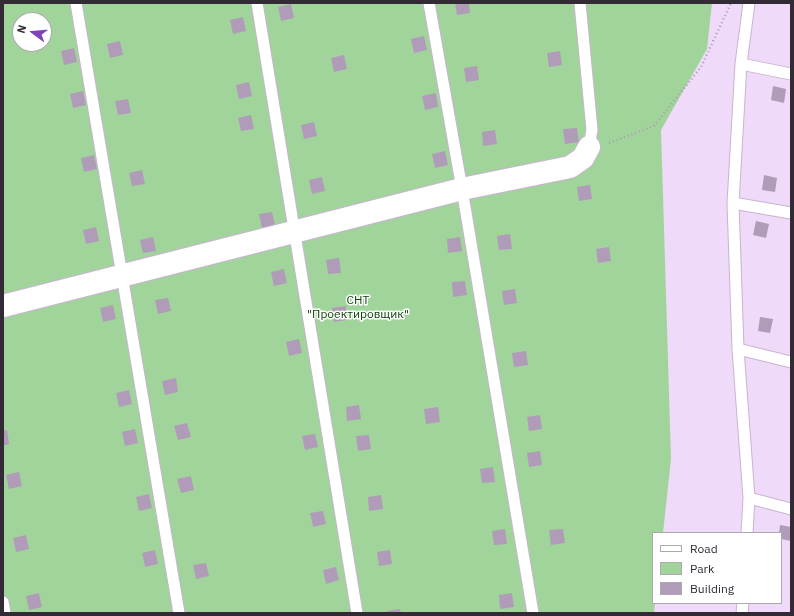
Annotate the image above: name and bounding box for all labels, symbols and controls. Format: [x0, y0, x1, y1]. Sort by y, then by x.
north arrow [12, 12, 52, 52]
text: N [14, 23, 29, 35]
park label: СНТ "Проектировщик" [307, 294, 409, 322]
legend [652, 532, 782, 604]
text: Road [690, 541, 718, 556]
text: Park [690, 561, 714, 576]
text: Building [690, 581, 734, 596]

